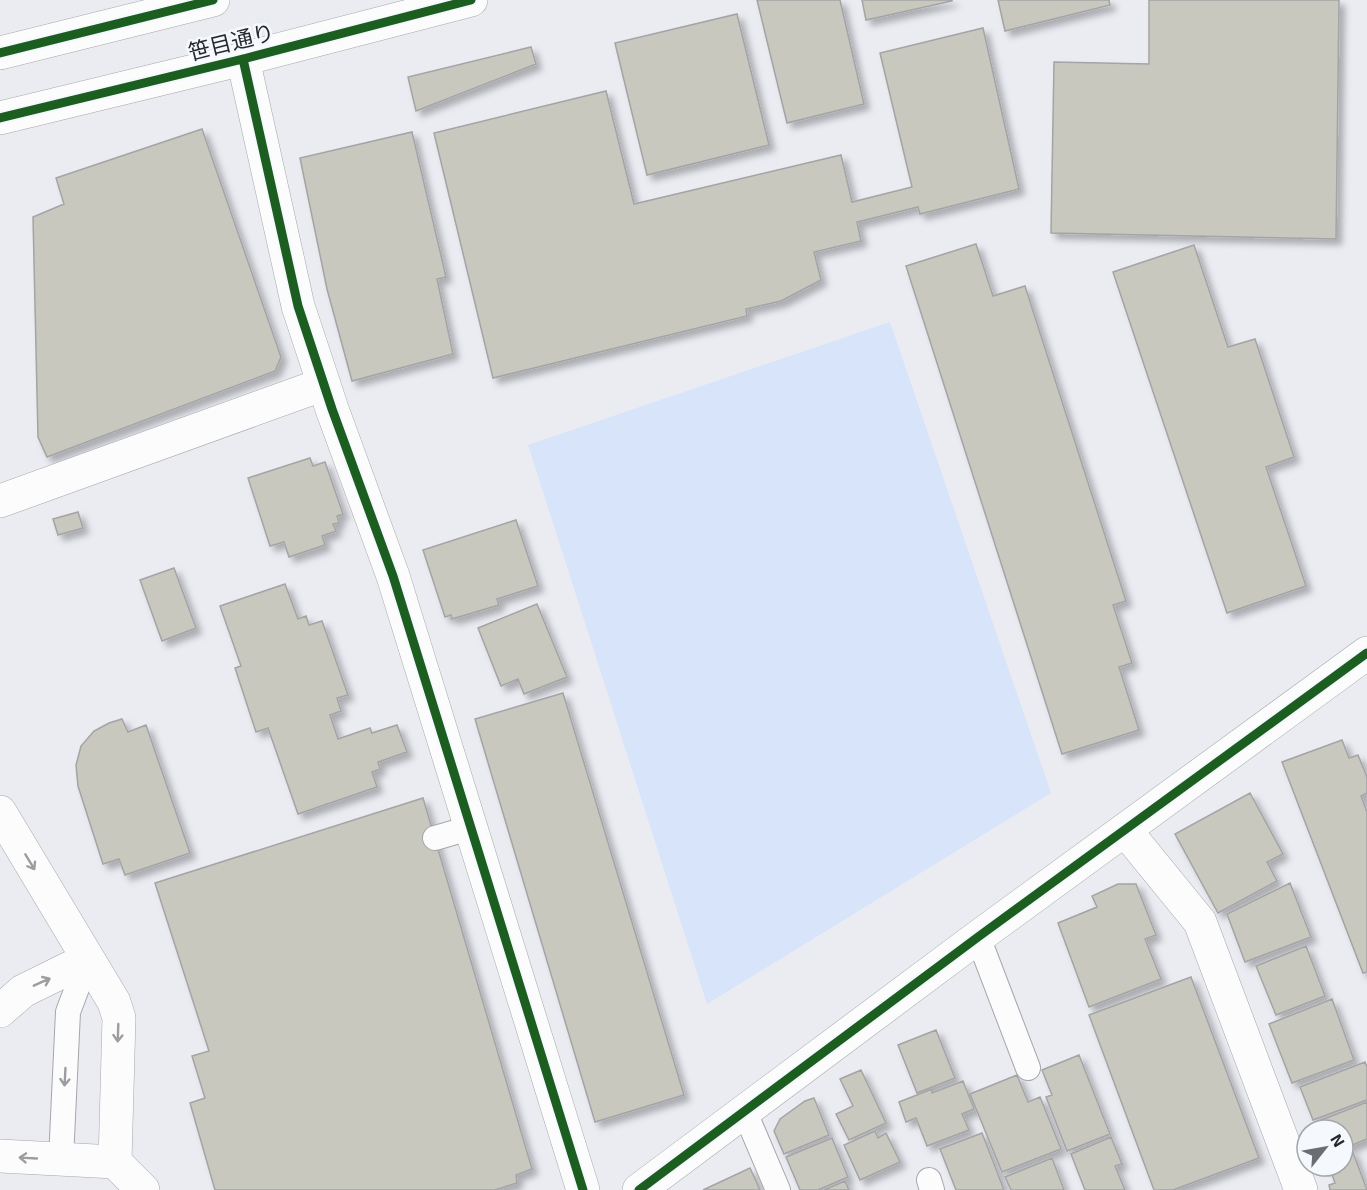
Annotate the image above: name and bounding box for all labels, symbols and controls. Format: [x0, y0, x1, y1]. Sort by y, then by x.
street label: 笹目通り [185, 18, 277, 64]
one-way arrow [25, 853, 37, 870]
one-way arrow [33, 975, 51, 987]
one-way arrow [113, 1023, 124, 1043]
one-way arrow [59, 1066, 70, 1086]
north arrow [1295, 1118, 1355, 1178]
text: N [1327, 1130, 1349, 1150]
one-way arrow [18, 1152, 38, 1163]

